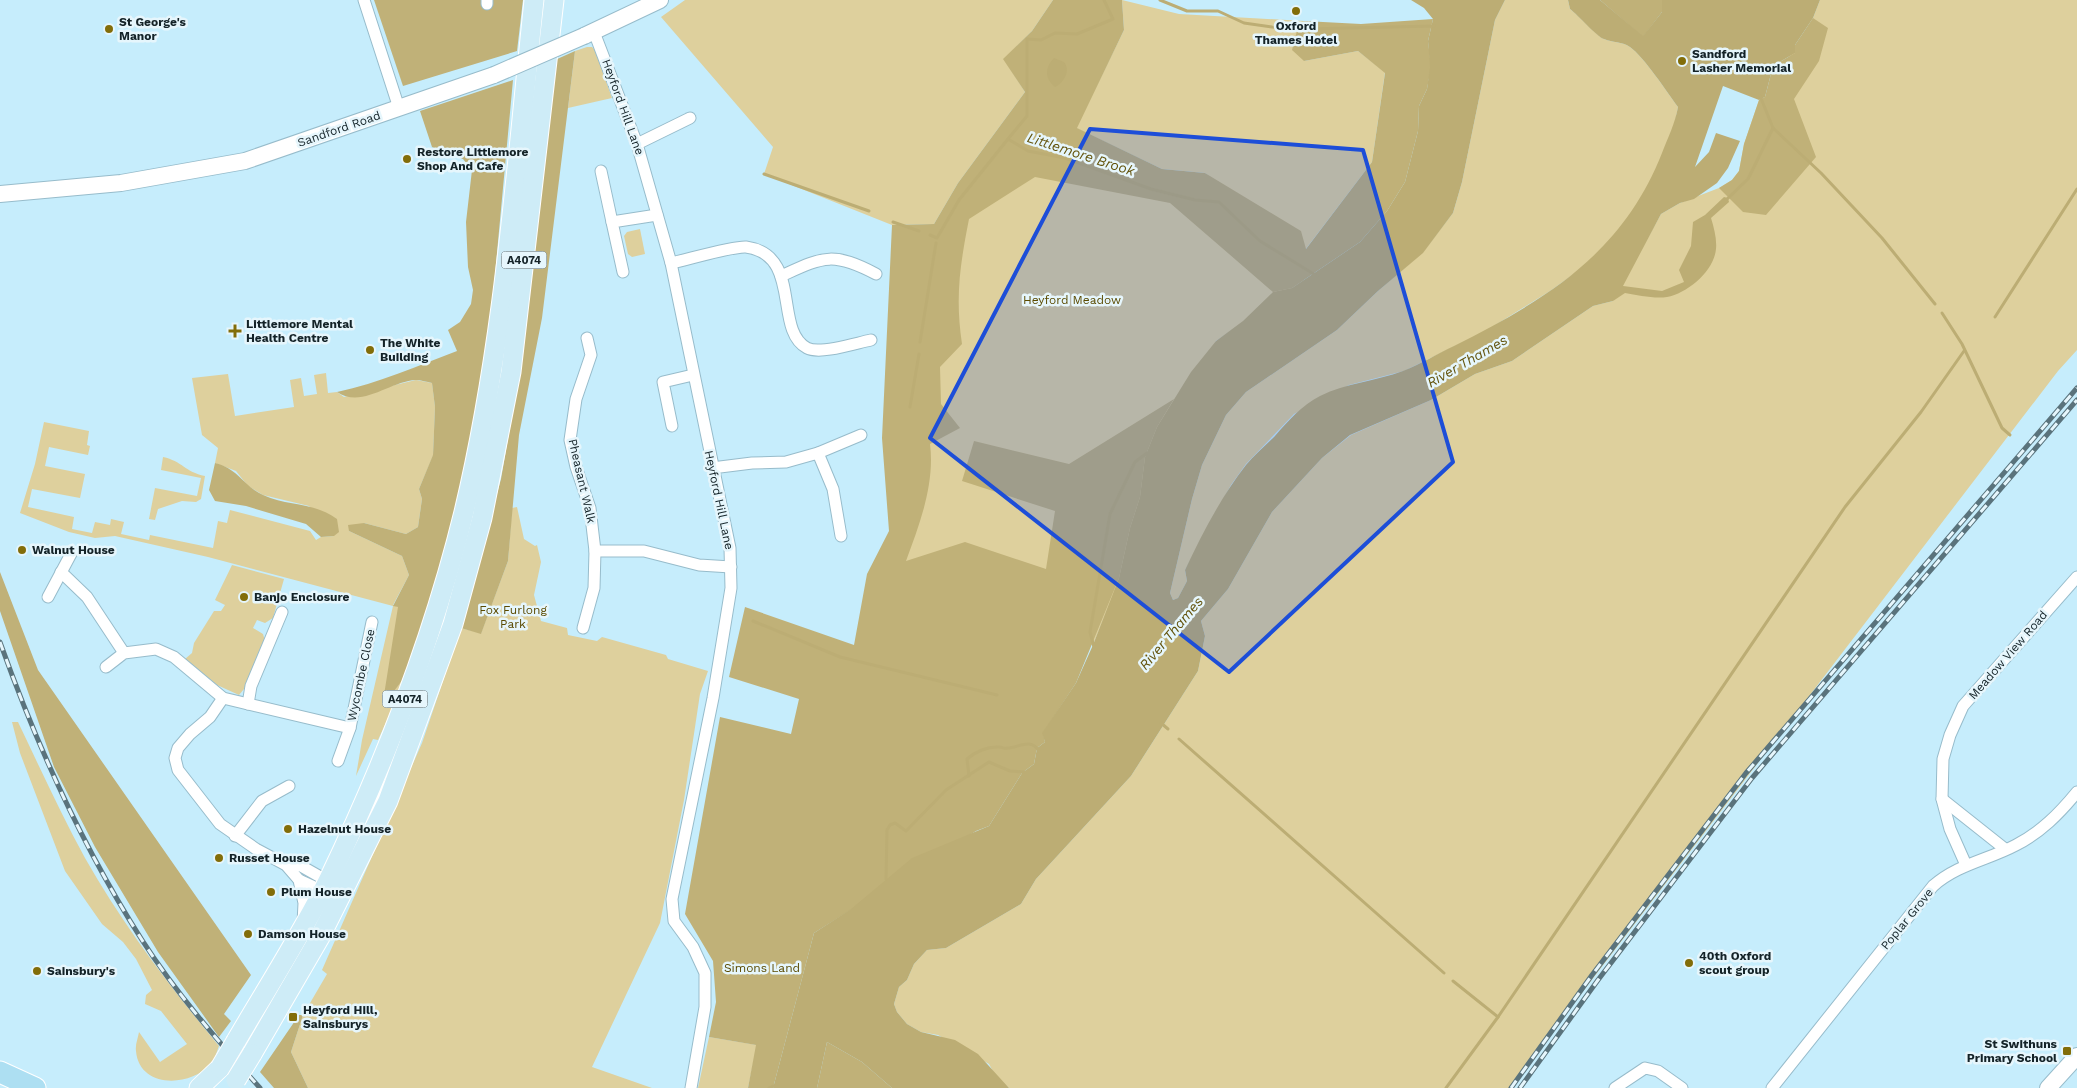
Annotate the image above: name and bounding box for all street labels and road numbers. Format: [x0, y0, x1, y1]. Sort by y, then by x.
street label: Heyford Hill Lane [599, 57, 647, 157]
street label: Sandford Road [296, 108, 382, 150]
road number: A4074 [502, 252, 546, 268]
street label: Pheasant Walk [565, 437, 599, 525]
street label: Heyford Hill Lane [702, 449, 736, 551]
street label: Meadow View Road [1966, 608, 2050, 702]
street label: Wycombe Close [344, 628, 378, 722]
road number: A4074 [382, 691, 428, 708]
street label: Poplar Grove [1878, 885, 1936, 952]

